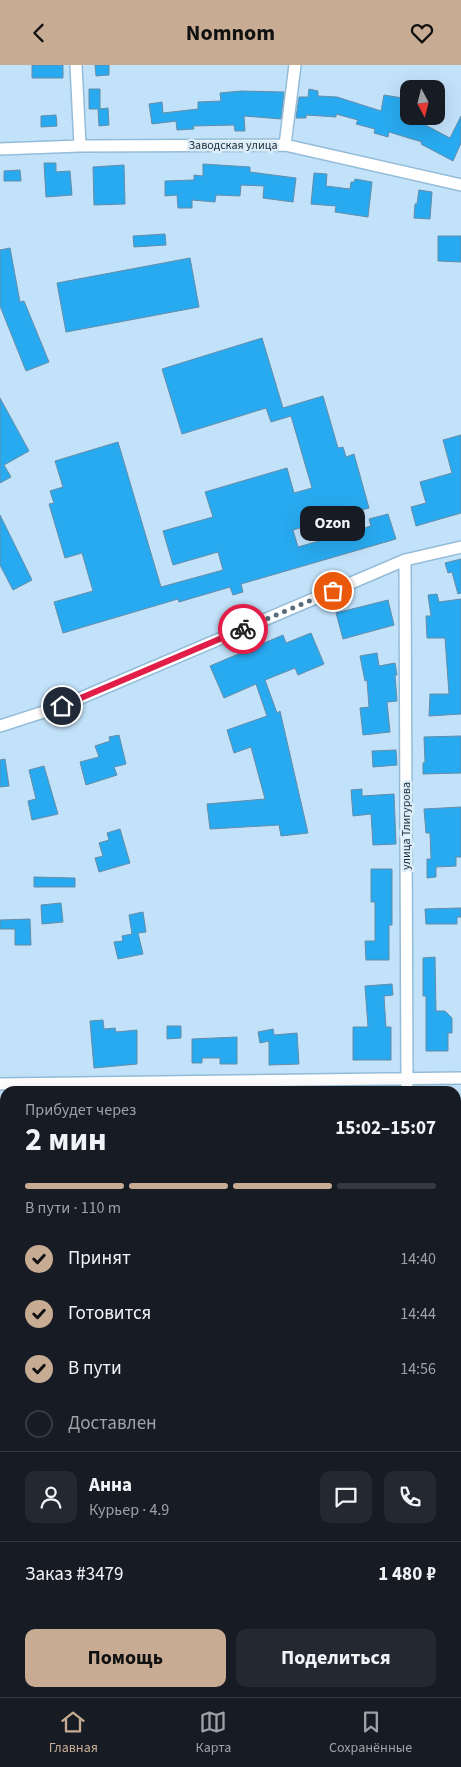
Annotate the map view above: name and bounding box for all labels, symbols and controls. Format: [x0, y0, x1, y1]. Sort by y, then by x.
text: Nomnom [186, 17, 275, 49]
icon: back [25, 19, 53, 47]
icon: heart [408, 19, 436, 47]
north arrow [400, 80, 445, 125]
map controls [400, 80, 445, 125]
street label: Заводская улица [188, 137, 278, 154]
callout: Ozon [300, 506, 366, 541]
text: Ozon [315, 512, 350, 534]
pin [312, 570, 354, 612]
icon: bag [319, 577, 347, 605]
courier [218, 604, 268, 654]
icon: bike [229, 615, 257, 643]
pin [41, 685, 83, 727]
icon: home [48, 692, 76, 720]
street label: улица Тлигурова [398, 782, 415, 870]
text: Прибудет через [25, 1099, 136, 1121]
text: 15:02–15:07 [335, 1115, 436, 1142]
text: 2 мин [25, 1117, 107, 1163]
text: В пути · 110 m [25, 1197, 121, 1219]
icon: check [25, 1245, 53, 1273]
text: Принят [68, 1245, 131, 1272]
text: 14:40 [400, 1248, 436, 1270]
icon: check [25, 1300, 53, 1328]
text: Готовится [68, 1300, 151, 1327]
text: 14:44 [400, 1303, 436, 1325]
icon: check [25, 1355, 53, 1383]
text: В пути [68, 1355, 122, 1382]
text: 14:56 [400, 1358, 436, 1380]
text: Доставлен [68, 1410, 157, 1437]
button: person [25, 1471, 77, 1523]
button: chat [320, 1471, 372, 1523]
button: phone [384, 1471, 436, 1523]
text: Анна [89, 1472, 132, 1499]
text: Курьер · 4.9 [89, 1499, 169, 1521]
text: Заказ #3479 [25, 1561, 124, 1588]
text: 1 480 ₽ [378, 1561, 436, 1588]
button: Помощь [25, 1629, 226, 1687]
button: Поделиться [236, 1629, 436, 1687]
tab: Главная [49, 1708, 98, 1758]
tab: Карта [196, 1708, 231, 1758]
tab: Сохранённые [329, 1708, 412, 1758]

